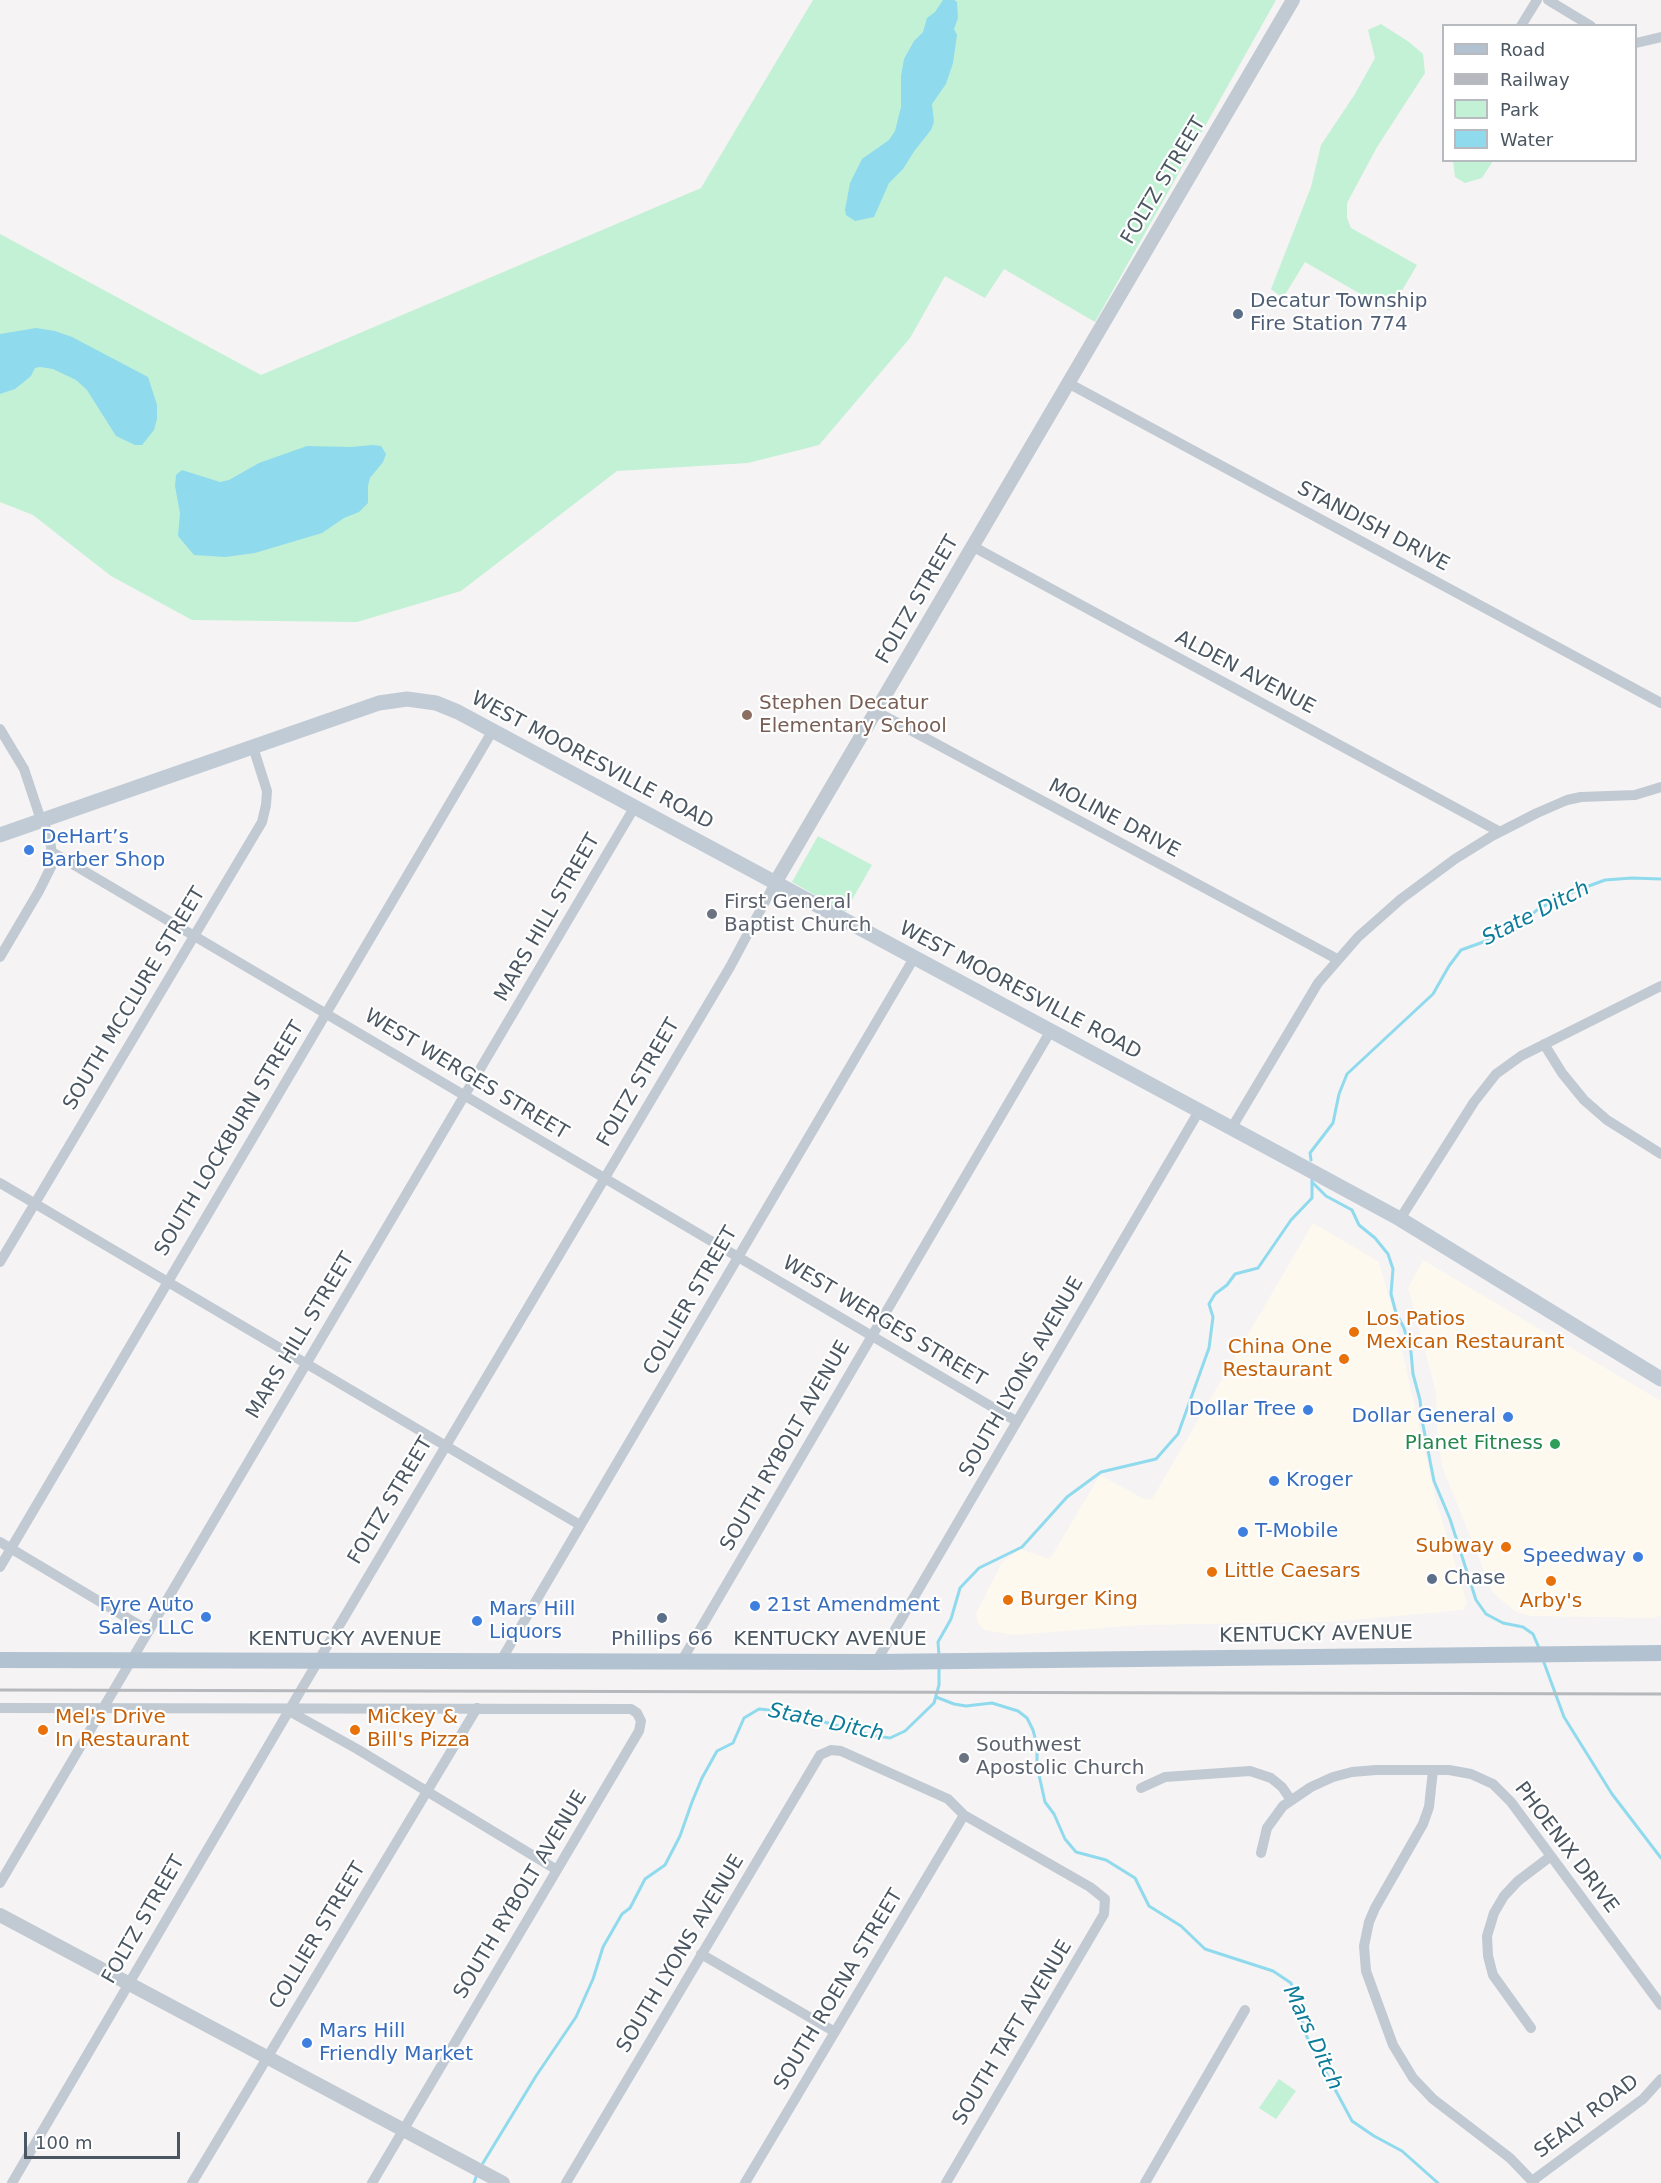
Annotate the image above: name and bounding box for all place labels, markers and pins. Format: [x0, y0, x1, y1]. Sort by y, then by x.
place label: Decatur Township Fire Station 774 [1250, 290, 1427, 337]
marker: Decatur Township Fire Station 774 [1231, 307, 1245, 321]
place label: Stephen Decatur Elementary School [759, 692, 947, 739]
marker: Stephen Decatur Elementary School [740, 708, 754, 722]
place label: DeHart’s Barber Shop [41, 826, 165, 873]
marker: DeHart’s Barber Shop [22, 843, 36, 857]
place label: First General Baptist Church [724, 891, 871, 938]
marker: First General Baptist Church [705, 907, 719, 921]
place label: Los Patios Mexican Restaurant [1366, 1308, 1564, 1355]
marker: Los Patios Mexican Restaurant [1347, 1325, 1361, 1339]
place label: China One Restaurant [1223, 1336, 1332, 1383]
marker: China One Restaurant [1337, 1352, 1351, 1366]
place label: Dollar Tree [1189, 1398, 1296, 1422]
marker: Dollar Tree [1301, 1403, 1315, 1417]
place label: Dollar General [1352, 1405, 1496, 1429]
marker: Dollar General [1501, 1410, 1515, 1424]
place label: Planet Fitness [1405, 1432, 1543, 1456]
marker: Planet Fitness [1548, 1437, 1562, 1451]
place label: Kroger [1286, 1469, 1352, 1493]
marker: Kroger [1267, 1474, 1281, 1488]
place label: T-Mobile [1255, 1520, 1338, 1544]
marker: T-Mobile [1236, 1525, 1250, 1539]
place label: Subway [1415, 1535, 1494, 1559]
marker: Subway [1499, 1540, 1513, 1554]
place label: Speedway [1523, 1545, 1626, 1569]
marker: Speedway [1631, 1550, 1645, 1564]
place label: Little Caesars [1224, 1560, 1360, 1584]
marker: Little Caesars [1205, 1565, 1219, 1579]
place label: Chase [1444, 1567, 1506, 1591]
marker: Chase [1425, 1572, 1439, 1586]
marker: Arby's [1544, 1574, 1558, 1588]
place label: Burger King [1020, 1588, 1138, 1612]
place label: Arby's [1520, 1590, 1582, 1614]
marker: Burger King [1001, 1593, 1015, 1607]
place label: Fyre Auto Sales LLC [98, 1594, 194, 1641]
place label: 21st Amendment [767, 1594, 940, 1618]
place label: Mars Hill Liquors [489, 1598, 575, 1645]
marker: 21st Amendment [748, 1599, 762, 1613]
marker: Fyre Auto Sales LLC [199, 1610, 213, 1624]
marker: Phillips 66 [655, 1611, 669, 1625]
marker: Mars Hill Liquors [470, 1614, 484, 1628]
place label: Phillips 66 [611, 1628, 713, 1652]
place label: Mel's Drive In Restaurant [55, 1706, 189, 1753]
place label: Mickey & Bill's Pizza [367, 1706, 470, 1753]
marker: Mel's Drive In Restaurant [36, 1723, 50, 1737]
marker: Mickey & Bill's Pizza [348, 1723, 362, 1737]
place label: Southwest Apostolic Church [976, 1734, 1144, 1781]
marker: Southwest Apostolic Church [957, 1751, 971, 1765]
place label: Mars Hill Friendly Market [319, 2020, 473, 2067]
marker: Mars Hill Friendly Market [300, 2036, 314, 2050]

